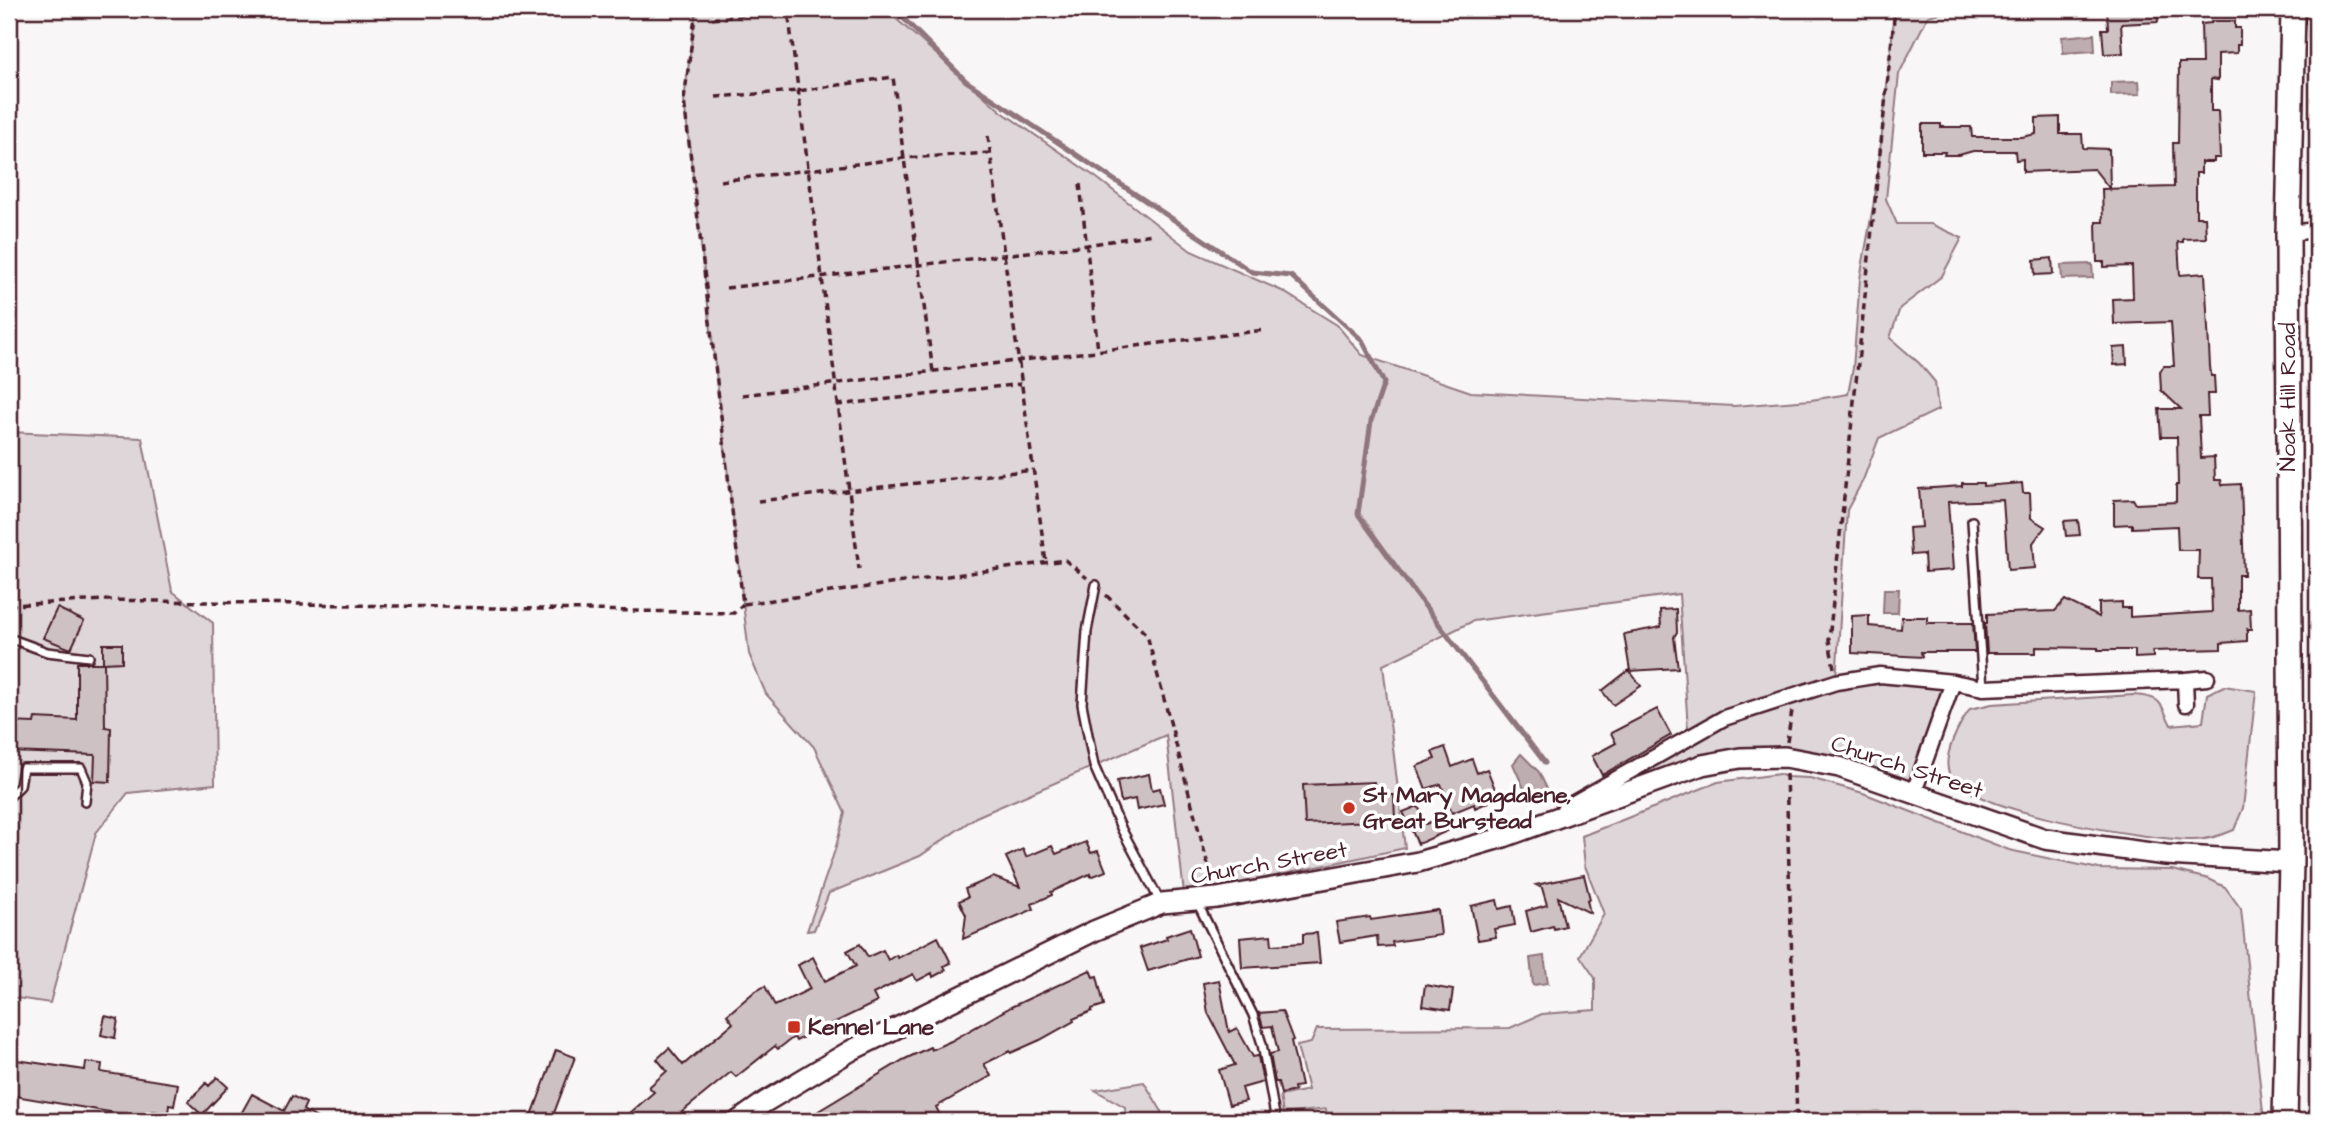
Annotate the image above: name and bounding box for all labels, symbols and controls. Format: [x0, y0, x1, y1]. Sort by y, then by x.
street label: Noak Hill Road [2272, 322, 2304, 472]
street label: Church Street [1827, 727, 1988, 807]
place label: St Mary Magdalene, Great Burstead [1362, 779, 1572, 837]
marker: St Mary Magdalene, Great Burstead [1341, 800, 1357, 816]
street label: Church Street [1188, 833, 1350, 892]
place label: Kennel Lane [808, 1011, 935, 1043]
marker: Kennel Lane [786, 1019, 802, 1035]

